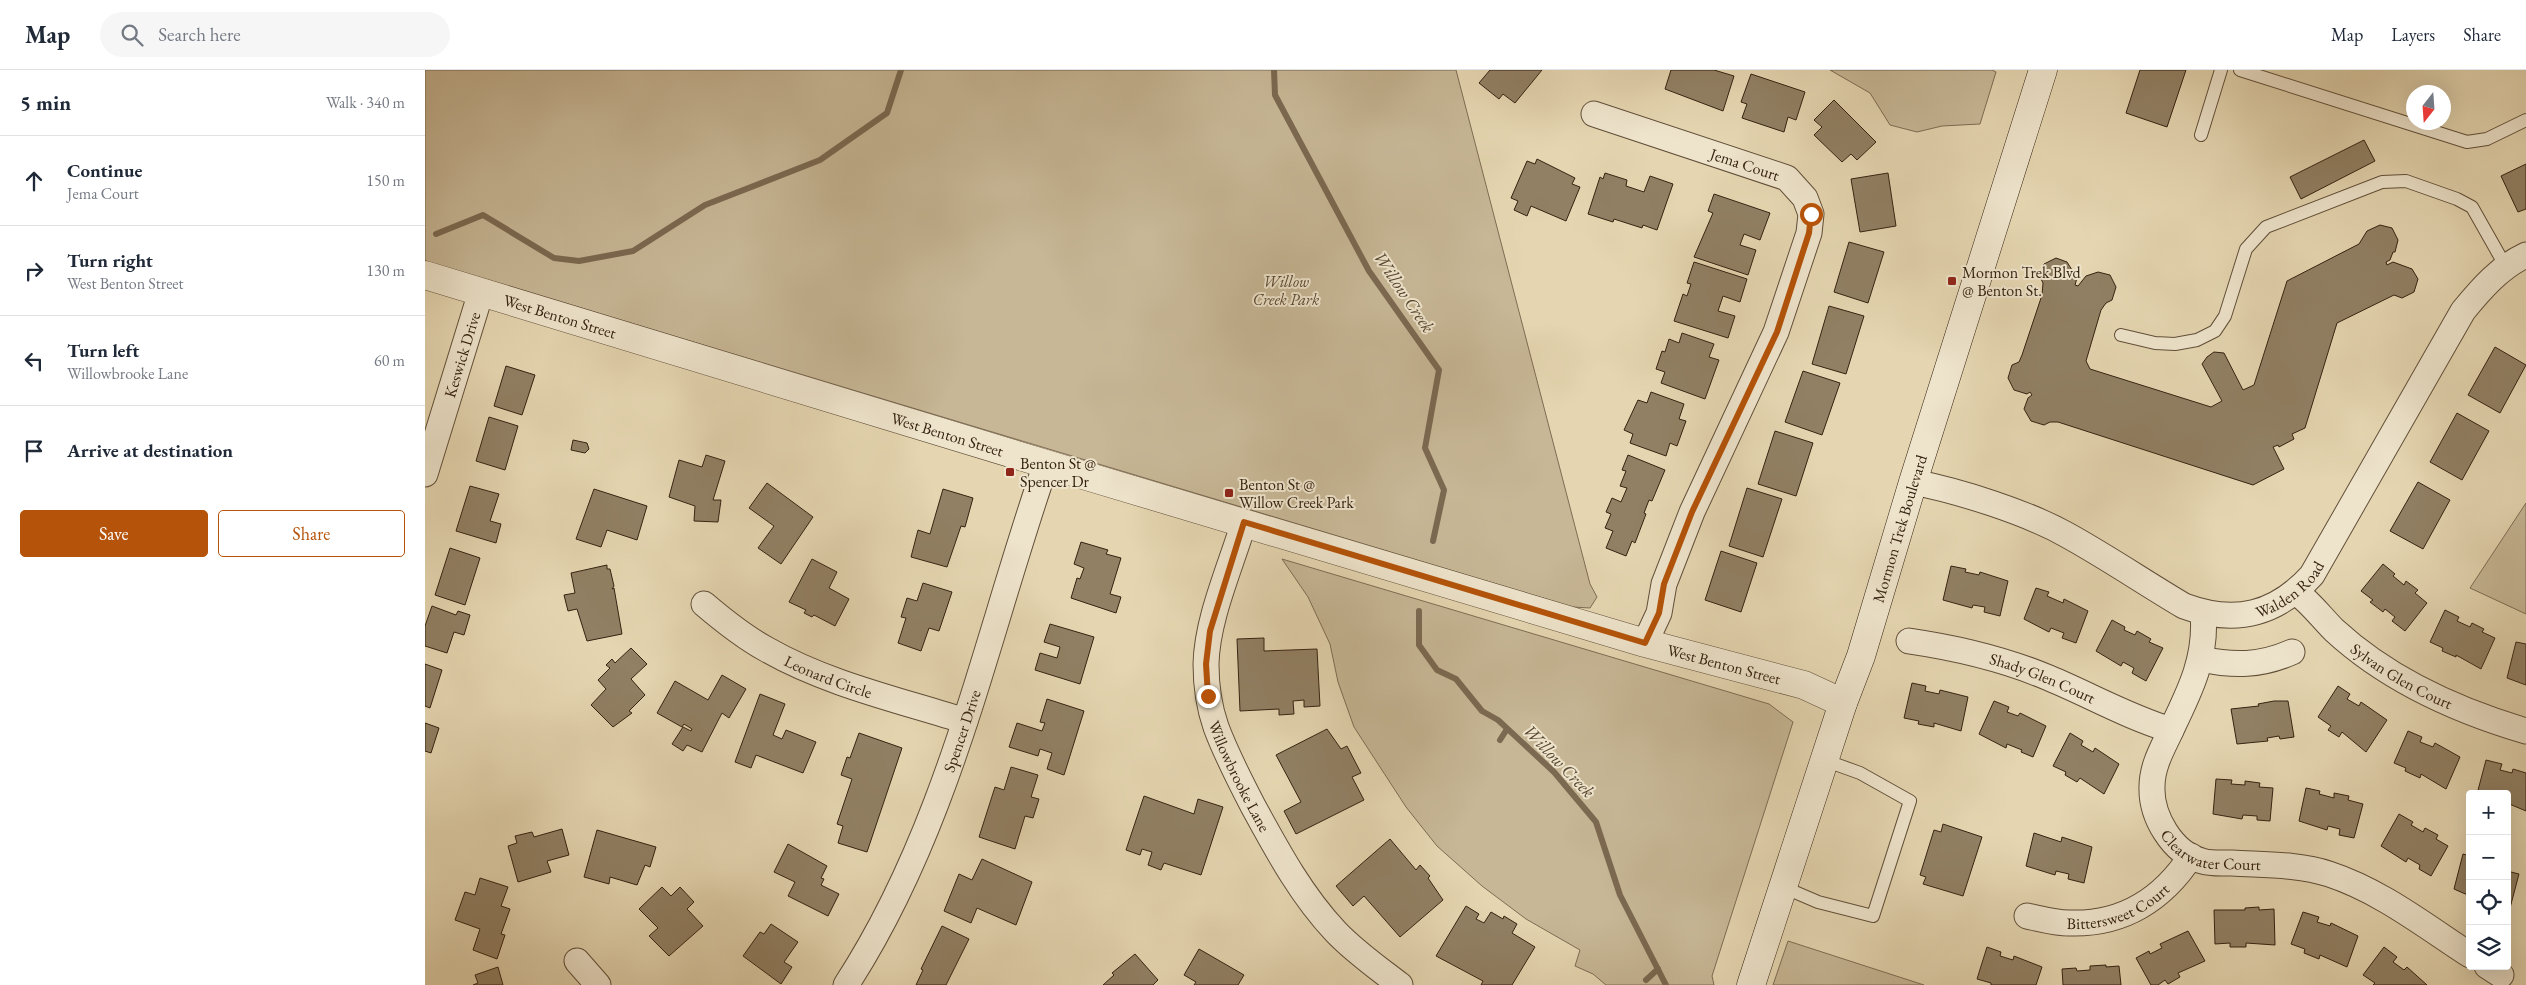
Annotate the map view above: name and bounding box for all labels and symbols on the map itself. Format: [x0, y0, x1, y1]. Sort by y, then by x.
north arrow [2406, 85, 2451, 130]
street label: Jema Court [1705, 143, 1782, 186]
route start [1800, 203, 1823, 226]
water label: Willow Creek [1369, 247, 1440, 337]
place label: Mormon Trek Blvd @ Benton St. [1962, 262, 2082, 301]
park label: Willow Creek Park [1253, 271, 1320, 310]
marker: Mormon Trek Blvd @ Benton St. [1946, 275, 1958, 287]
street label: West Benton Street [501, 290, 619, 344]
street label: Keswick Drive [439, 309, 485, 400]
street label: West Benton Street [888, 407, 1006, 461]
street label: Mormon Trek Boulevard [1868, 451, 1932, 605]
place label: Benton St @ Spencer Dr [1020, 453, 1096, 492]
marker: Benton St @ Spencer Dr [1004, 466, 1016, 478]
place label: Benton St @ Willow Creek Park [1239, 474, 1354, 513]
marker: Benton St @ Willow Creek Park [1223, 487, 1235, 499]
street label: Walden Road [2253, 556, 2329, 623]
street label: Sylvan Glen Court [2346, 638, 2456, 714]
street label: West Benton Street [1665, 639, 1783, 689]
street label: Shady Glen Court [1987, 648, 2099, 708]
street label: Leonard Circle [781, 650, 874, 703]
route end [1197, 685, 1220, 708]
street label: Spencer Drive [938, 687, 986, 775]
street label: Willowbrooke Lane [1204, 718, 1275, 836]
water label: Willow Creek [1519, 719, 1600, 802]
street label: Clearwater Court [2156, 825, 2261, 875]
street label: Bittersweet Court [2066, 879, 2174, 934]

